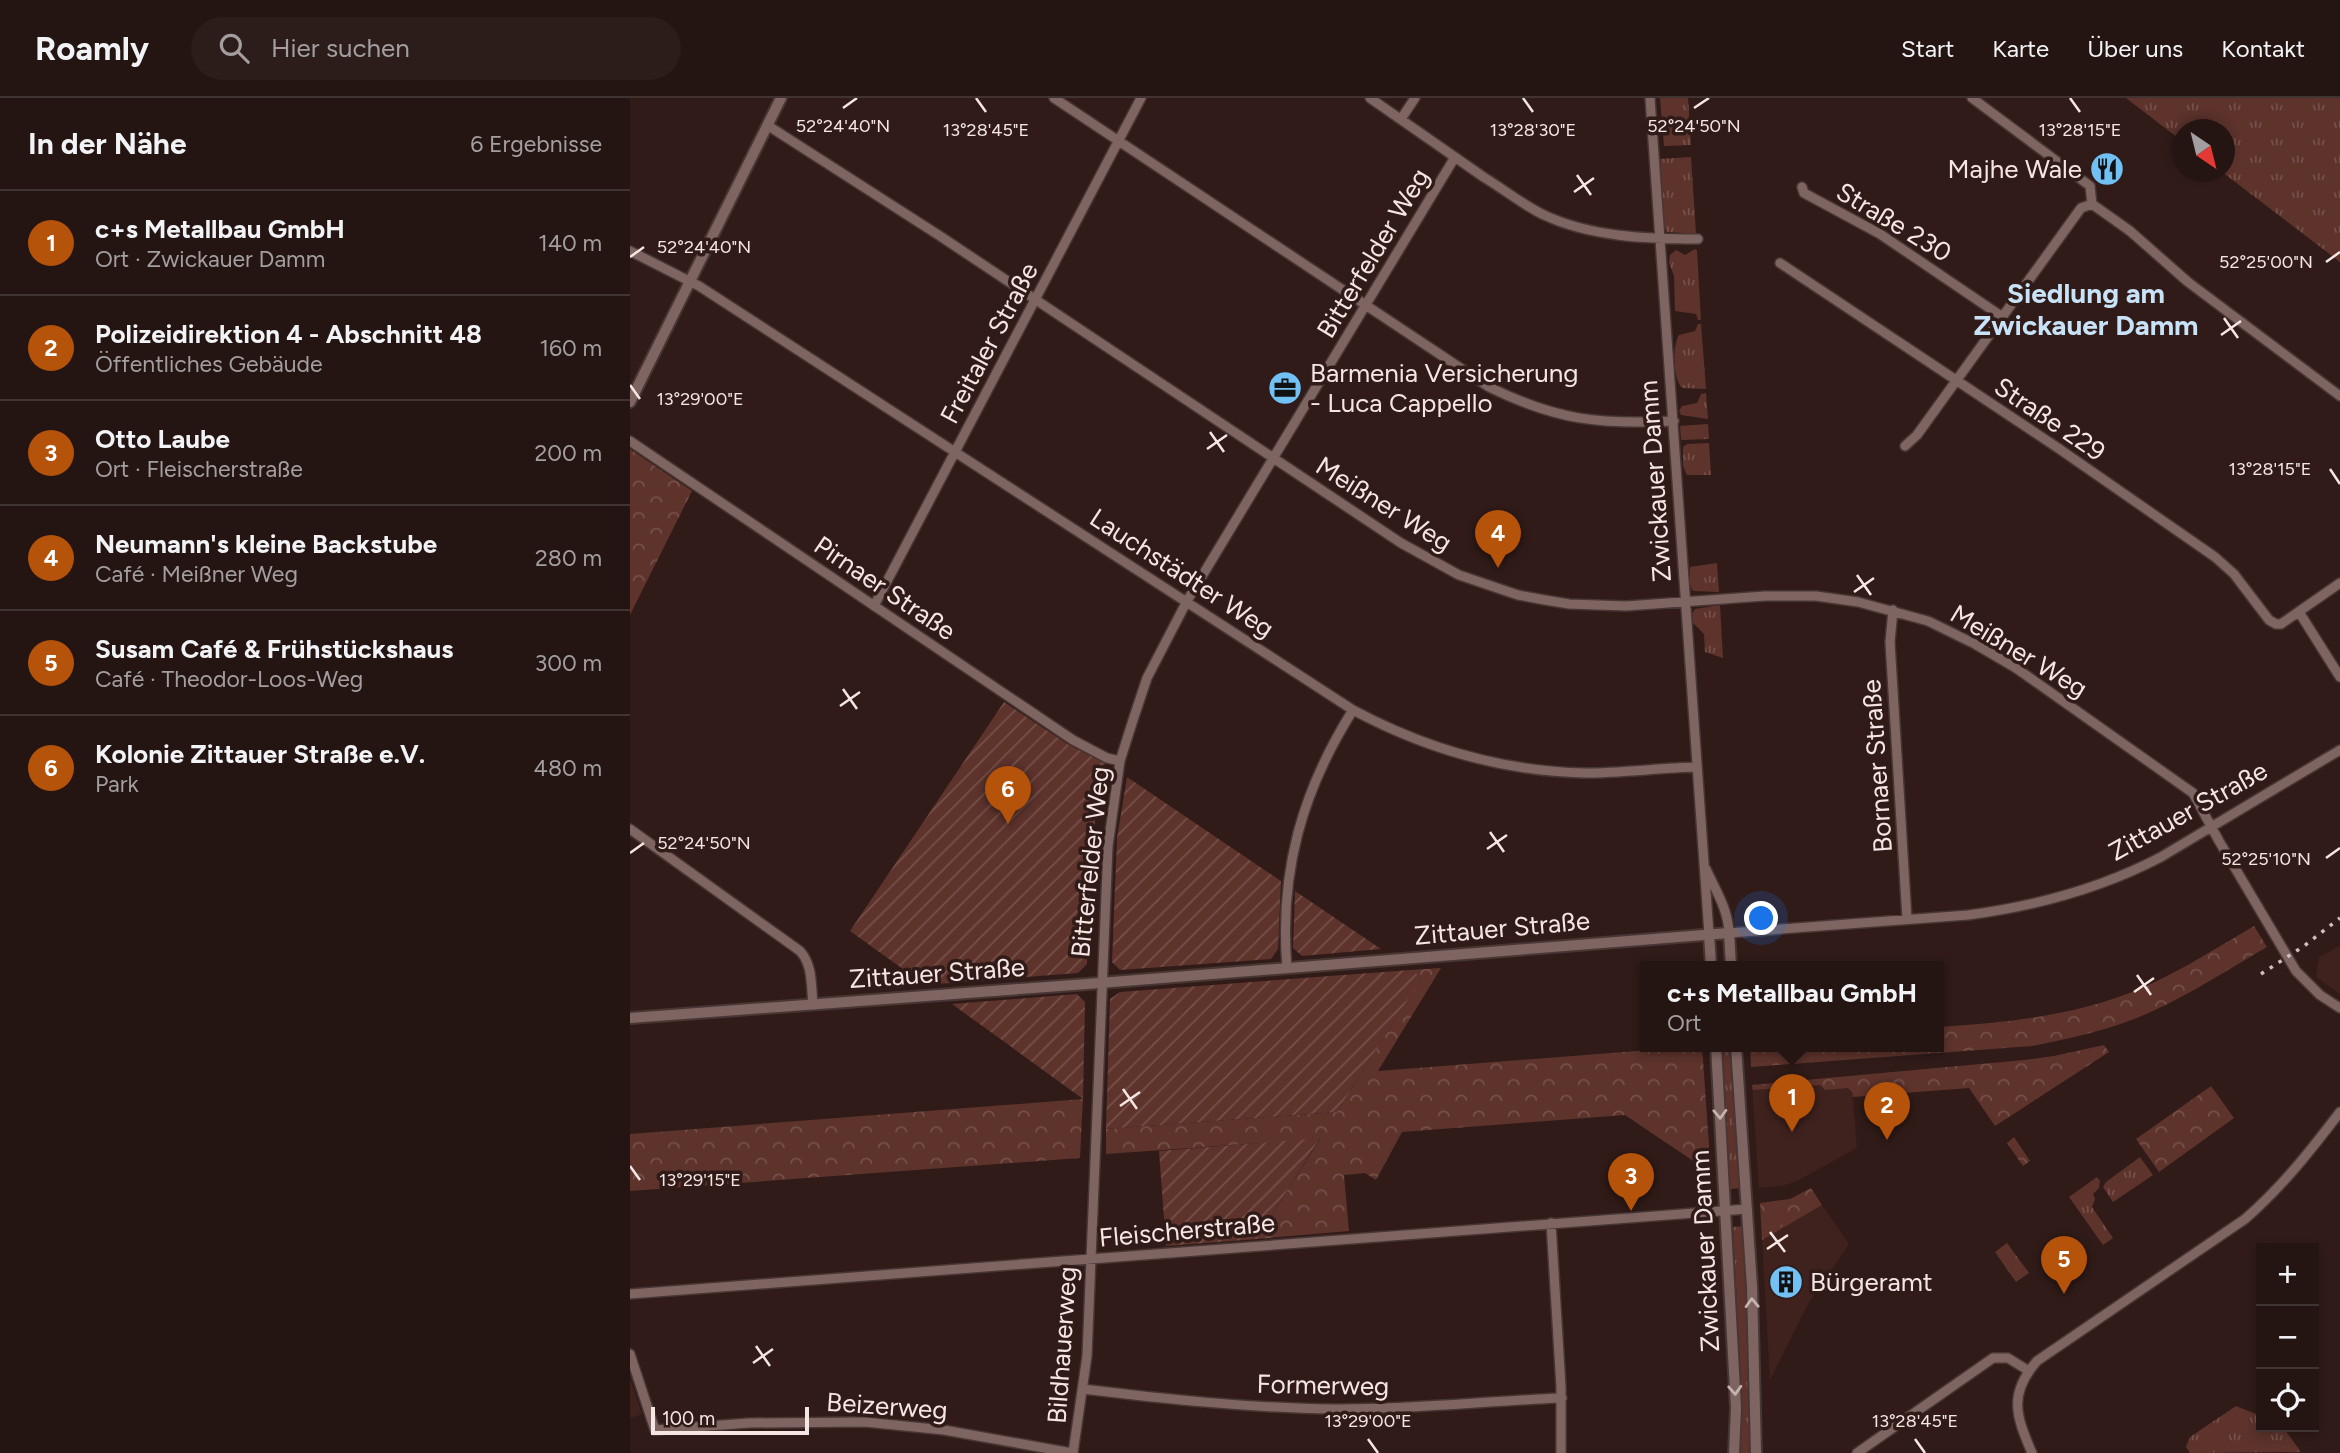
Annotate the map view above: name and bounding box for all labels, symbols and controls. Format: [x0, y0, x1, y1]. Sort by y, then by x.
search box [191, 17, 681, 80]
text: Roamly [35, 29, 149, 68]
icon: search [215, 29, 253, 67]
text: Hier suchen [271, 32, 410, 64]
text: Start [1901, 34, 1954, 63]
text: Karte [1992, 34, 2049, 63]
text: Über uns [2087, 34, 2183, 63]
text: Kontakt [2221, 34, 2305, 63]
text: 52°24'40"N [796, 115, 890, 137]
text: 52°24'50"N [1647, 115, 1741, 137]
text: 13°28'45"E [943, 119, 1029, 141]
text: 13°28'30"E [1490, 119, 1576, 141]
text: 13°28'15"E [2039, 119, 2121, 141]
north arrow [2172, 119, 2235, 182]
text: In der Nähe [28, 125, 187, 162]
text: 6 Ergebnisse [470, 130, 602, 158]
restaurant icon: Majhe Wale [2088, 150, 2126, 188]
place label: Majhe Wale [1948, 153, 2082, 185]
street label: Bitterfelder Weg [1310, 163, 1436, 343]
street label: Straße 230 [1831, 175, 1957, 269]
text: c+s Metallbau GmbH [95, 213, 345, 245]
text: 1 [46, 229, 56, 257]
text: 140 m [538, 229, 602, 257]
text: 52°24'40"N [657, 236, 751, 258]
text: Ort · Zwickauer Damm [95, 245, 325, 273]
text: 52°25'00"N [2219, 251, 2313, 273]
street label: Freitaler Straße [933, 257, 1045, 429]
district label: Siedlung am Zwickauer Damm [1973, 276, 2199, 342]
text: Polizeidirektion 4 - Abschnitt 48 [95, 318, 482, 350]
text: 2 [44, 334, 58, 362]
text: 160 m [539, 334, 602, 362]
text: Öffentliches Gebäude [95, 350, 323, 378]
place label: Barmenia Versicherung - Luca Cappello [1310, 357, 1578, 419]
office icon: Barmenia Versicherung - Luca Cappello [1266, 369, 1304, 407]
street label: Straße 229 [1988, 370, 2112, 468]
street label: Zwickauer Damm [1632, 379, 1678, 583]
text: 13°29'00"E [656, 388, 744, 410]
text: Otto Laube [95, 423, 230, 455]
text: 3 [45, 439, 57, 467]
text: 200 m [534, 439, 602, 467]
street label: Meißner Weg [1310, 450, 1458, 558]
text: Ort · Fleischerstraße [95, 455, 303, 483]
text: 13°28'15"E [2229, 458, 2311, 480]
street label: Lauchstädter Weg [1084, 502, 1280, 644]
pin: 4 [1475, 510, 1521, 568]
text: Neumann's kleine Backstube [95, 528, 437, 560]
street label: Pirnaer Straße [808, 529, 962, 647]
text: 4 [44, 544, 58, 572]
text: 280 m [535, 544, 602, 572]
text: Café · Meißner Weg [95, 560, 298, 588]
street label: Meißner Weg [1945, 598, 2093, 704]
text: Susam Café & Frühstückshaus [95, 633, 453, 665]
text: 5 [44, 649, 58, 677]
text: 300 m [535, 649, 602, 677]
text: Café · Theodor-Loos-Weg [95, 665, 363, 693]
street label: Bornaer Straße [1855, 678, 1899, 854]
text: Kolonie Zittauer Straße e.V. [95, 738, 425, 770]
text: 6 [44, 754, 58, 782]
text: 480 m [534, 754, 602, 782]
street label: Zittauer Straße [2103, 754, 2273, 868]
street label: Bitterfelder Weg [1064, 765, 1116, 959]
pin: 6 [985, 766, 1031, 824]
text: Park [95, 770, 139, 798]
text: 52°24'50"N [657, 832, 751, 854]
text: 52°25'10"N [2221, 848, 2311, 870]
your location [1744, 901, 1778, 935]
street label: Zittauer Straße [1413, 904, 1591, 952]
street label: Zittauer Straße [848, 951, 1026, 995]
popup [1640, 961, 1944, 1052]
text: c+s Metallbau GmbH [1667, 977, 1917, 1009]
text: Ort [1667, 1009, 1701, 1037]
pin: 1 [1769, 1074, 1815, 1132]
pin: 2 [1864, 1082, 1910, 1140]
one-way arrow [1713, 1109, 1728, 1120]
street label: Zwickauer Damm [1684, 1149, 1726, 1353]
pin: 3 [1608, 1153, 1654, 1211]
text: 13°29'15"E [659, 1169, 741, 1191]
street label: Fleischerstraße [1098, 1206, 1276, 1254]
pin: 5 [2041, 1236, 2087, 1294]
map controls [2256, 1243, 2319, 1432]
button: + [2256, 1243, 2319, 1306]
building icon: Bürgeramt [1767, 1263, 1805, 1301]
street label: Bildhauerweg [1041, 1265, 1083, 1425]
place label: Bürgeramt [1810, 1266, 1933, 1298]
one-way arrow [1745, 1298, 1760, 1309]
button: − [2256, 1306, 2319, 1369]
street label: Formerweg [1256, 1368, 1390, 1402]
button: locate [2256, 1369, 2319, 1432]
one-way arrow [1728, 1385, 1743, 1396]
street label: Beizerweg [825, 1386, 949, 1426]
scale bar [651, 1404, 808, 1436]
text: 100 m [662, 1407, 715, 1430]
text: 13°29'00"E [1324, 1410, 1412, 1432]
text: 13°28'45"E [1872, 1410, 1958, 1432]

